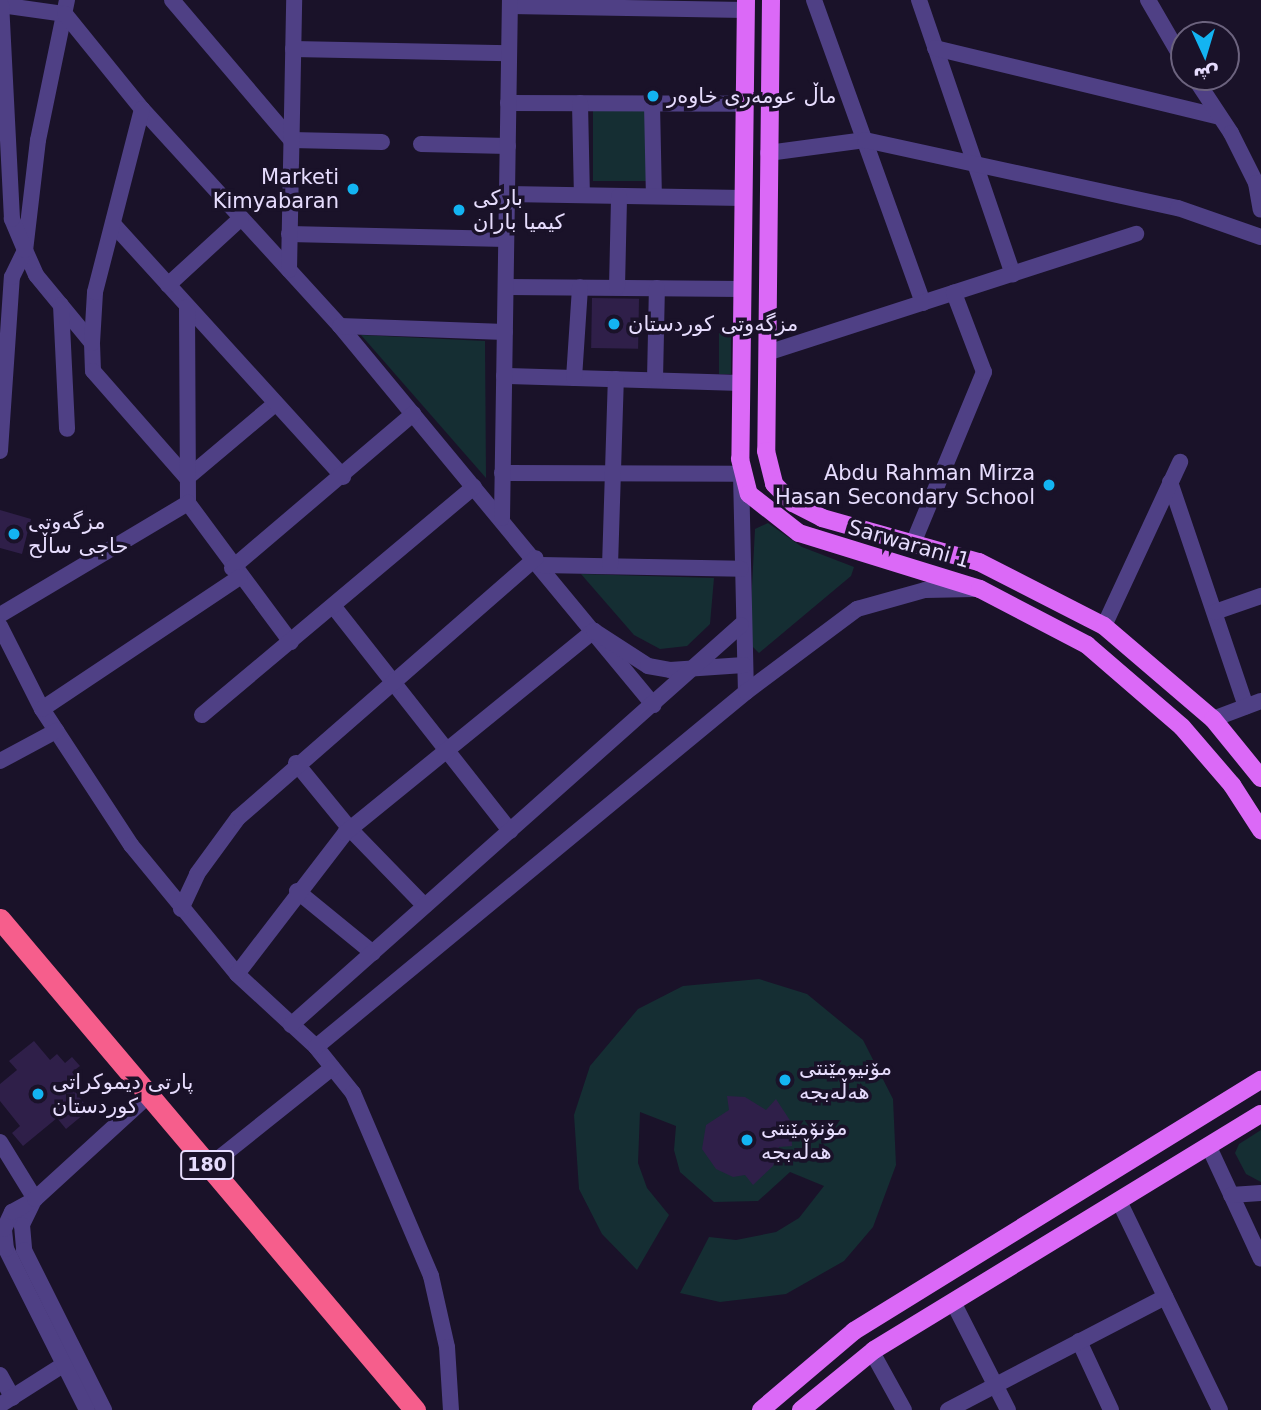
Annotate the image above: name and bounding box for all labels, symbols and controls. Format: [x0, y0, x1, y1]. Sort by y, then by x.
north arrow [1170, 21, 1240, 91]
text: ش [1192, 63, 1220, 87]
place label: ماڵ عومەری خاوەر [667, 83, 836, 109]
marker: ماڵ عومەری خاوەر [645, 88, 661, 104]
place label: Marketi Kimyabaran [213, 164, 339, 214]
marker: Marketi Kimyabaran [345, 181, 361, 197]
place label: باركى كيميا باران [473, 185, 565, 235]
marker: باركى كيميا باران [451, 202, 467, 218]
place label: مزگەوتی کوردستان [628, 311, 798, 337]
marker: مزگەوتی کوردستان [606, 316, 622, 332]
place label: Abdu Rahman Mirza Hasan Secondary School [775, 460, 1035, 510]
marker: Abdu Rahman Mirza Hasan Secondary School [1041, 477, 1057, 493]
place label: مزگەوتی حاجی ساڵح [28, 509, 128, 559]
street label: Sarwarani 1 [845, 515, 973, 573]
marker: مزگەوتی حاجی ساڵح [6, 526, 22, 542]
place label: مۆنیومێنتی هەڵەبجە [799, 1055, 892, 1105]
place label: پارتی دیموکراتی کوردستان [52, 1069, 193, 1119]
marker: مۆنیومێنتی هەڵەبجە [777, 1072, 793, 1088]
marker: پارتی دیموکراتی کوردستان [30, 1086, 46, 1102]
place label: مۆنۆمێنتی هەڵەبجە [761, 1115, 848, 1165]
marker: مۆنۆمێنتی هەڵەبجە [739, 1132, 755, 1148]
road number: 180 [179, 1149, 235, 1180]

